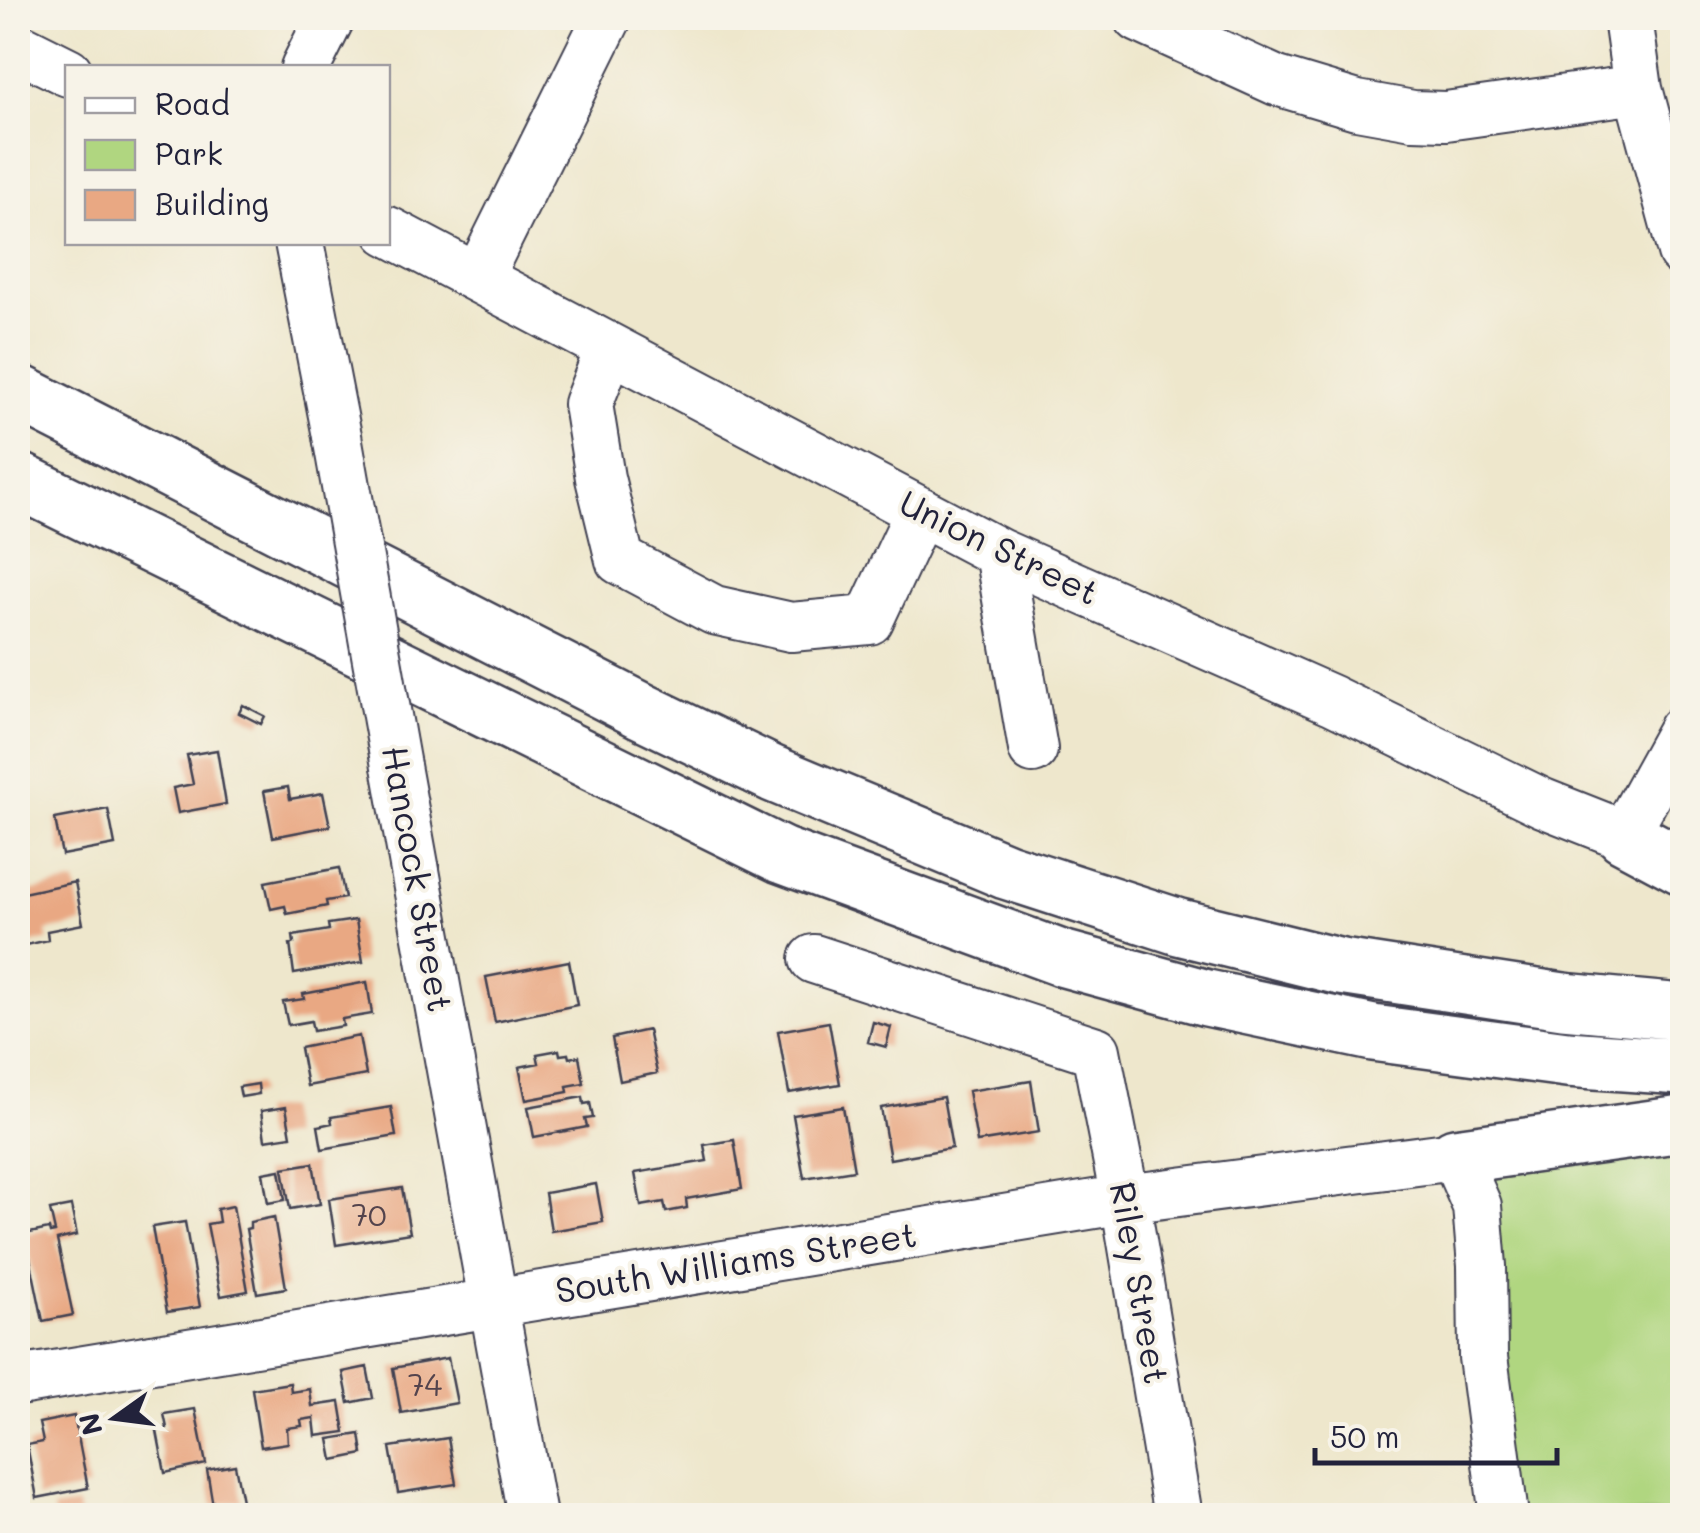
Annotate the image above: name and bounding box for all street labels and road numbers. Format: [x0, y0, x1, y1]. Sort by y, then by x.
street label: Union Street [893, 478, 1107, 614]
street label: Hancock Street [373, 742, 465, 1015]
street label: Riley Street [1101, 1178, 1181, 1387]
street label: South Williams Street [552, 1210, 920, 1312]

